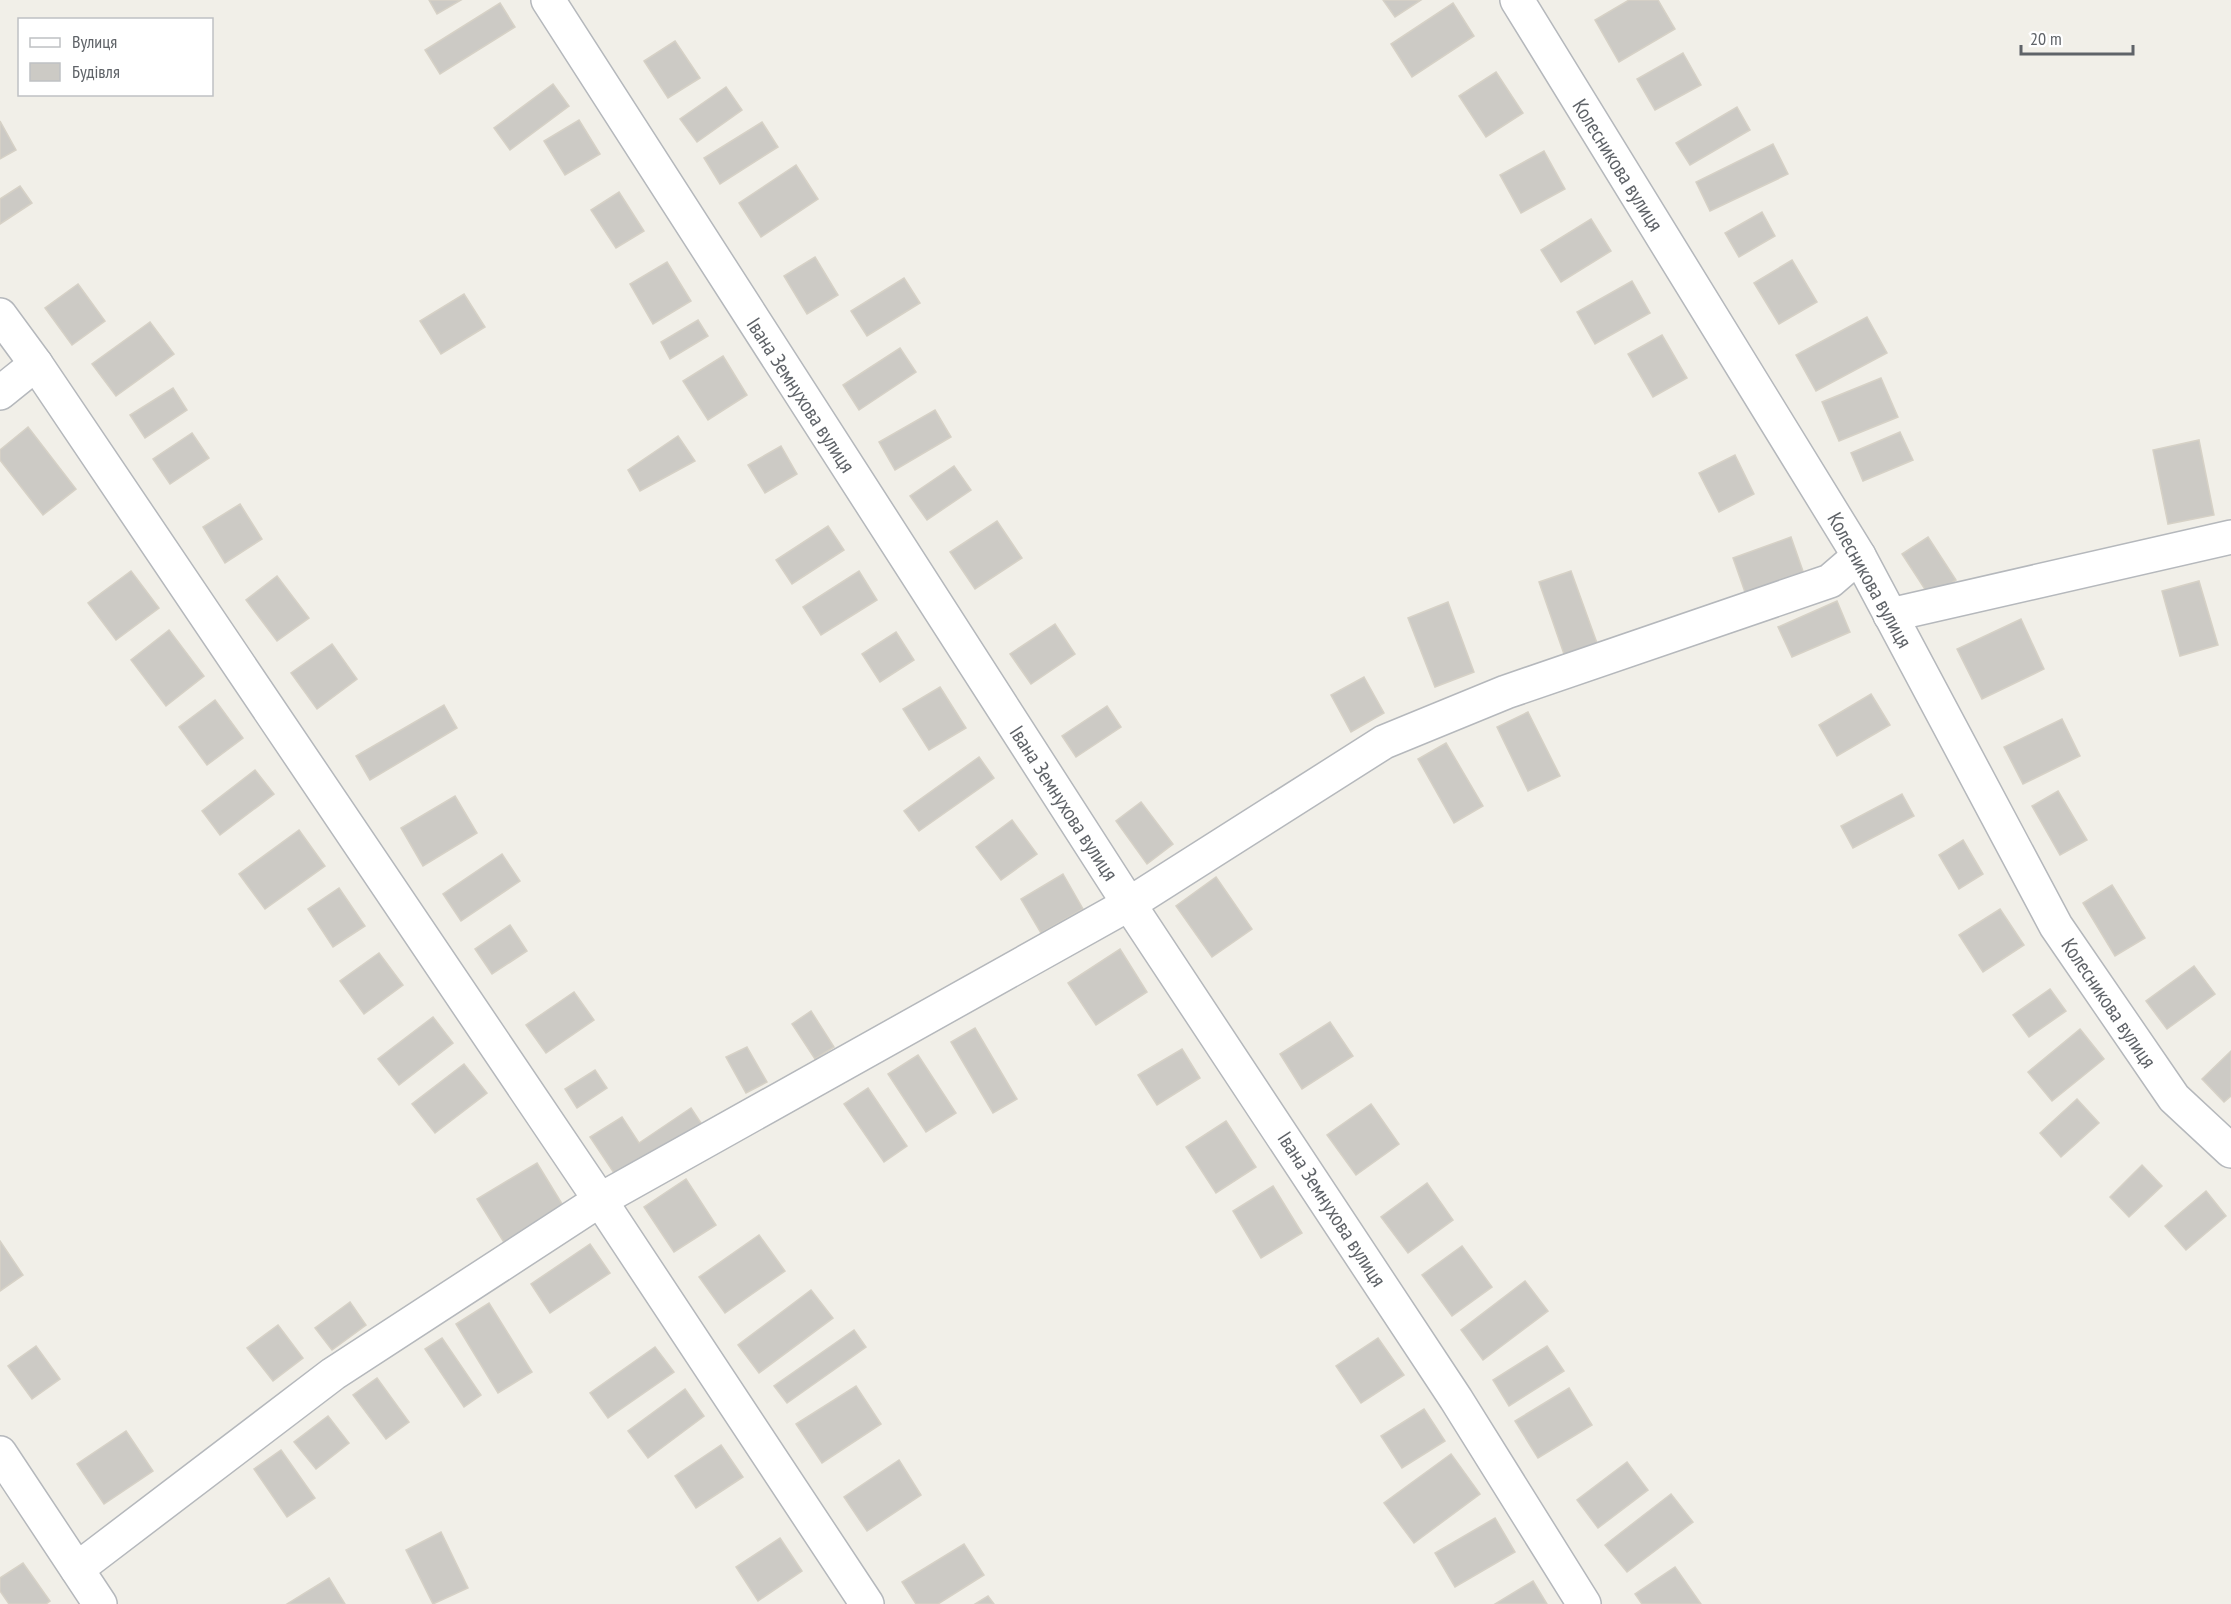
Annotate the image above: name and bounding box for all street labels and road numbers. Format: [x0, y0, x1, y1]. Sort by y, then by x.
street label: Колесникова вулиця [1567, 94, 1669, 236]
street label: Івана Земнухова вулиця [741, 312, 861, 478]
street label: Колесникова вулиця [1822, 507, 1918, 653]
street label: Івана Земнухова вулиця [1004, 720, 1124, 886]
street label: Колесникова вулиця [2056, 933, 2162, 1073]
street label: Івана Земнухова вулиця [1272, 1126, 1392, 1292]

